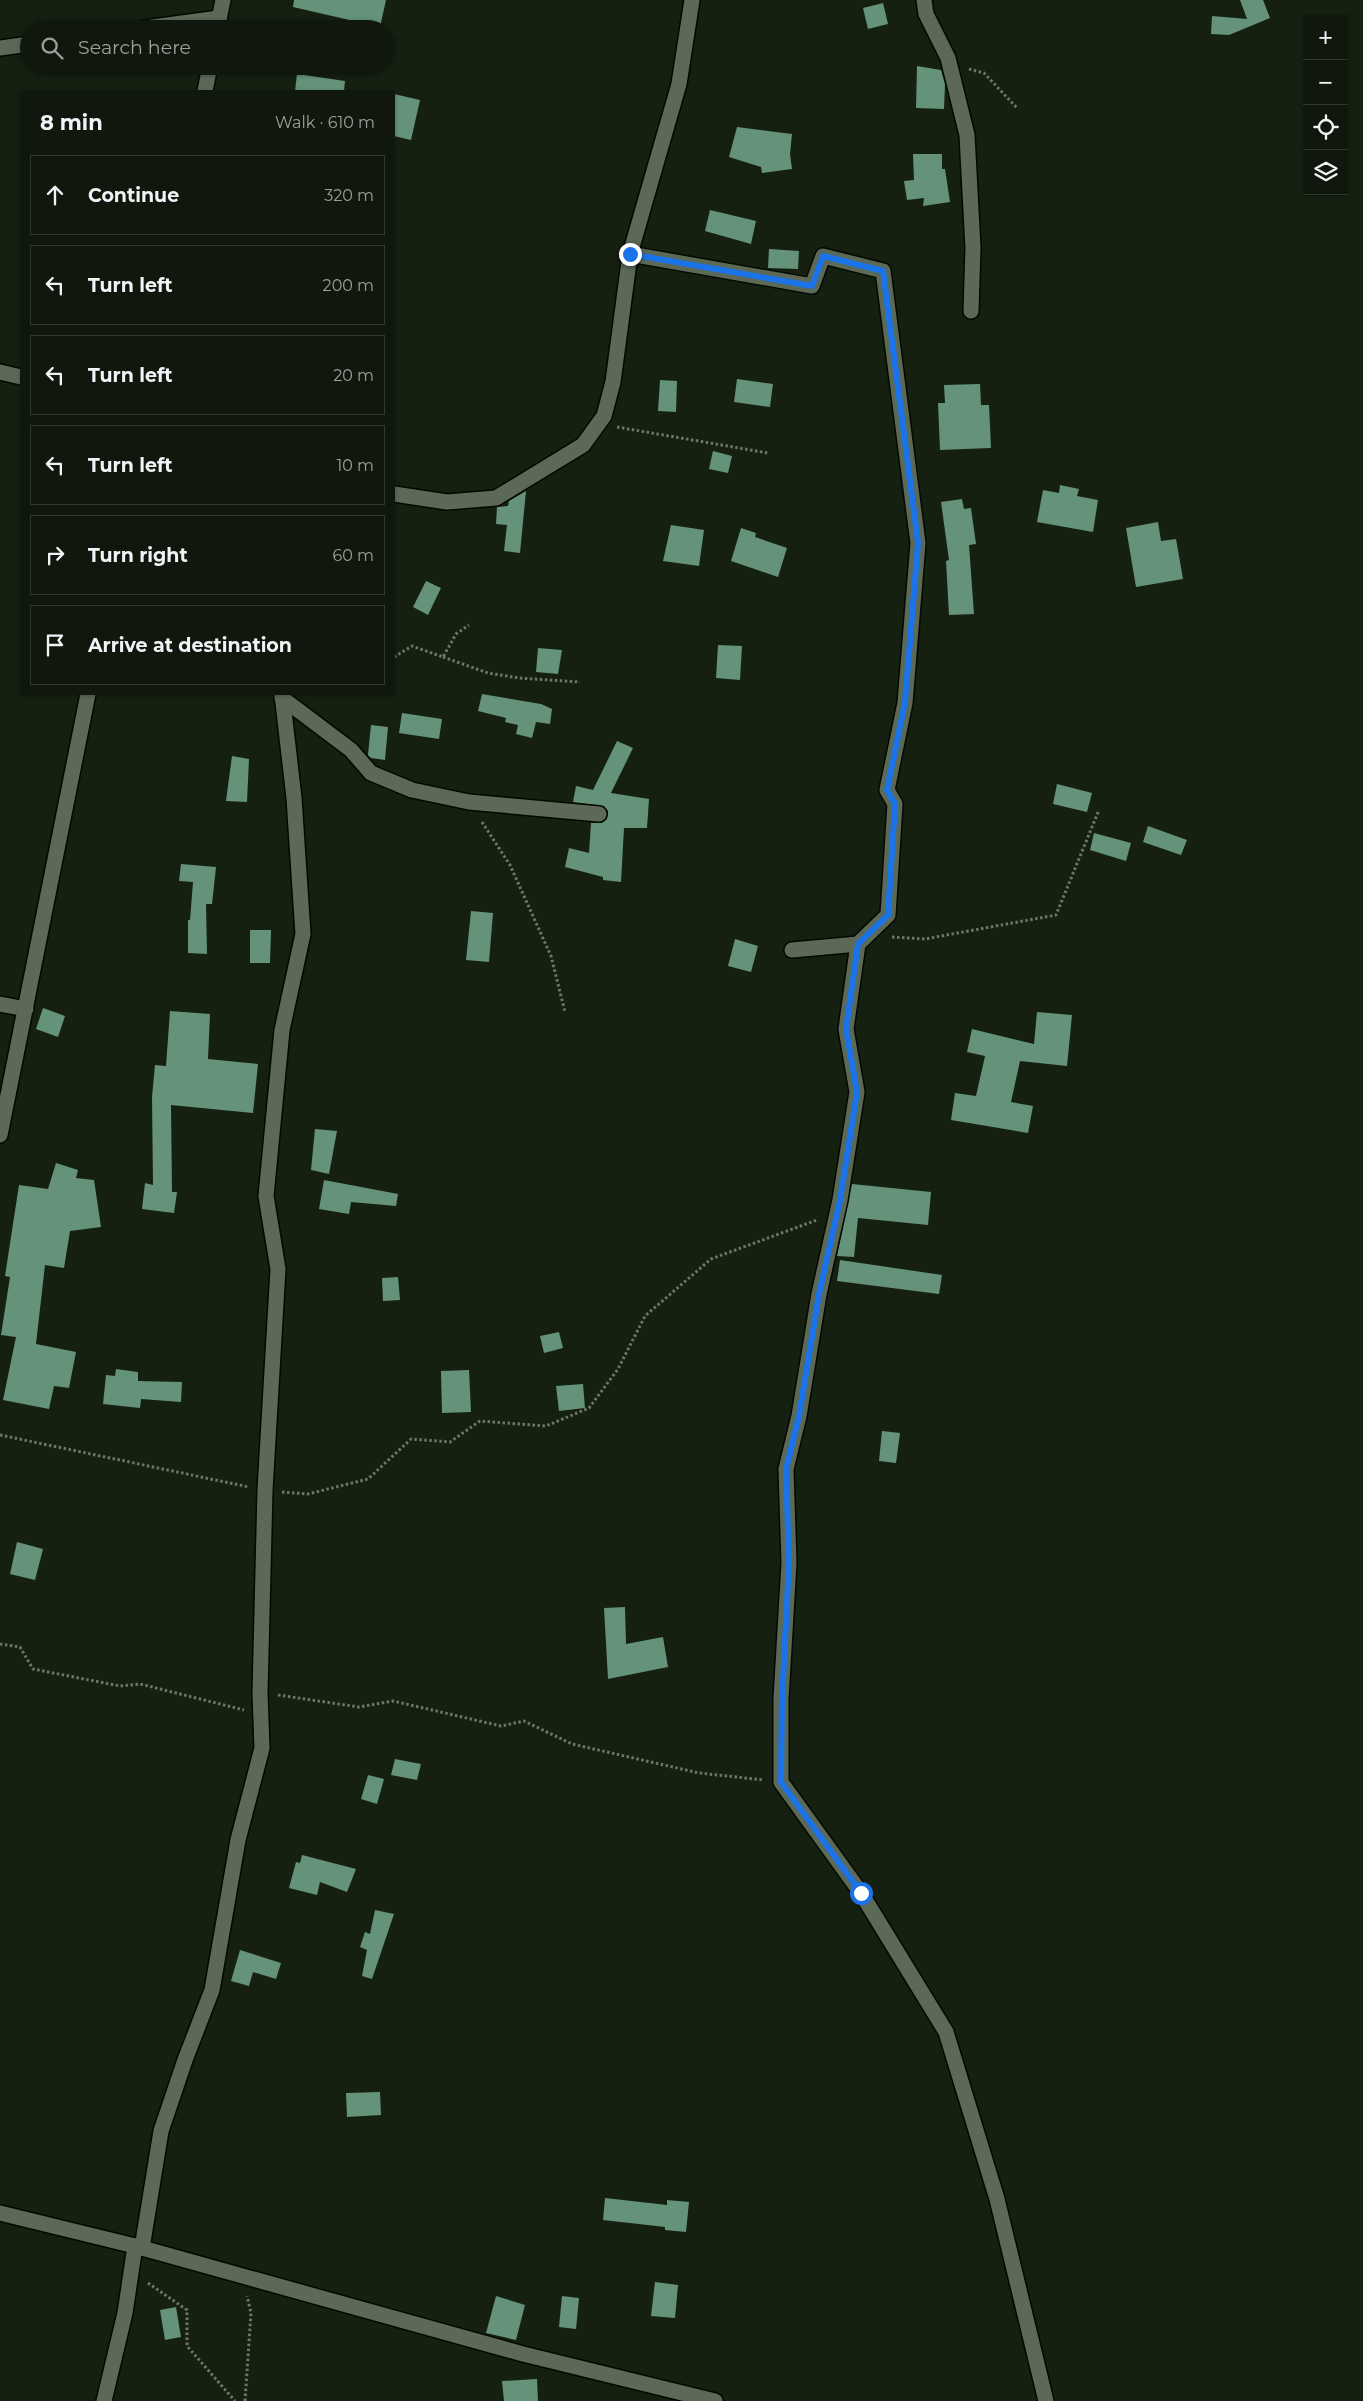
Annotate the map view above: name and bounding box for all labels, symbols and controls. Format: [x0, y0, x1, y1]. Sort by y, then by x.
map controls [1303, 15, 1348, 195]
button: + [1303, 15, 1348, 60]
search box [20, 20, 395, 75]
icon: search [38, 34, 66, 62]
text: Search here [78, 36, 191, 59]
button: − [1303, 60, 1348, 105]
button: locate [1303, 105, 1348, 150]
text: 8 min [40, 110, 103, 135]
text: Walk · 610 m [275, 113, 375, 132]
button: layers [1303, 150, 1348, 195]
icon: ahead [41, 181, 69, 209]
text: Continue [88, 184, 179, 207]
text: 320 m [324, 186, 374, 205]
route end [619, 243, 642, 266]
icon: left [41, 271, 69, 299]
text: Turn left [88, 274, 173, 297]
text: 200 m [323, 276, 374, 295]
icon: left [41, 361, 69, 389]
text: Turn left [88, 364, 173, 387]
text: 20 m [333, 366, 374, 385]
icon: left [41, 451, 69, 479]
text: Turn left [88, 454, 173, 477]
text: 10 m [336, 456, 374, 475]
icon: right [41, 541, 69, 569]
text: Turn right [88, 544, 188, 567]
text: 60 m [332, 546, 374, 565]
icon: arrive [41, 631, 69, 659]
text: Arrive at destination [88, 634, 292, 657]
route start [850, 1882, 873, 1905]

